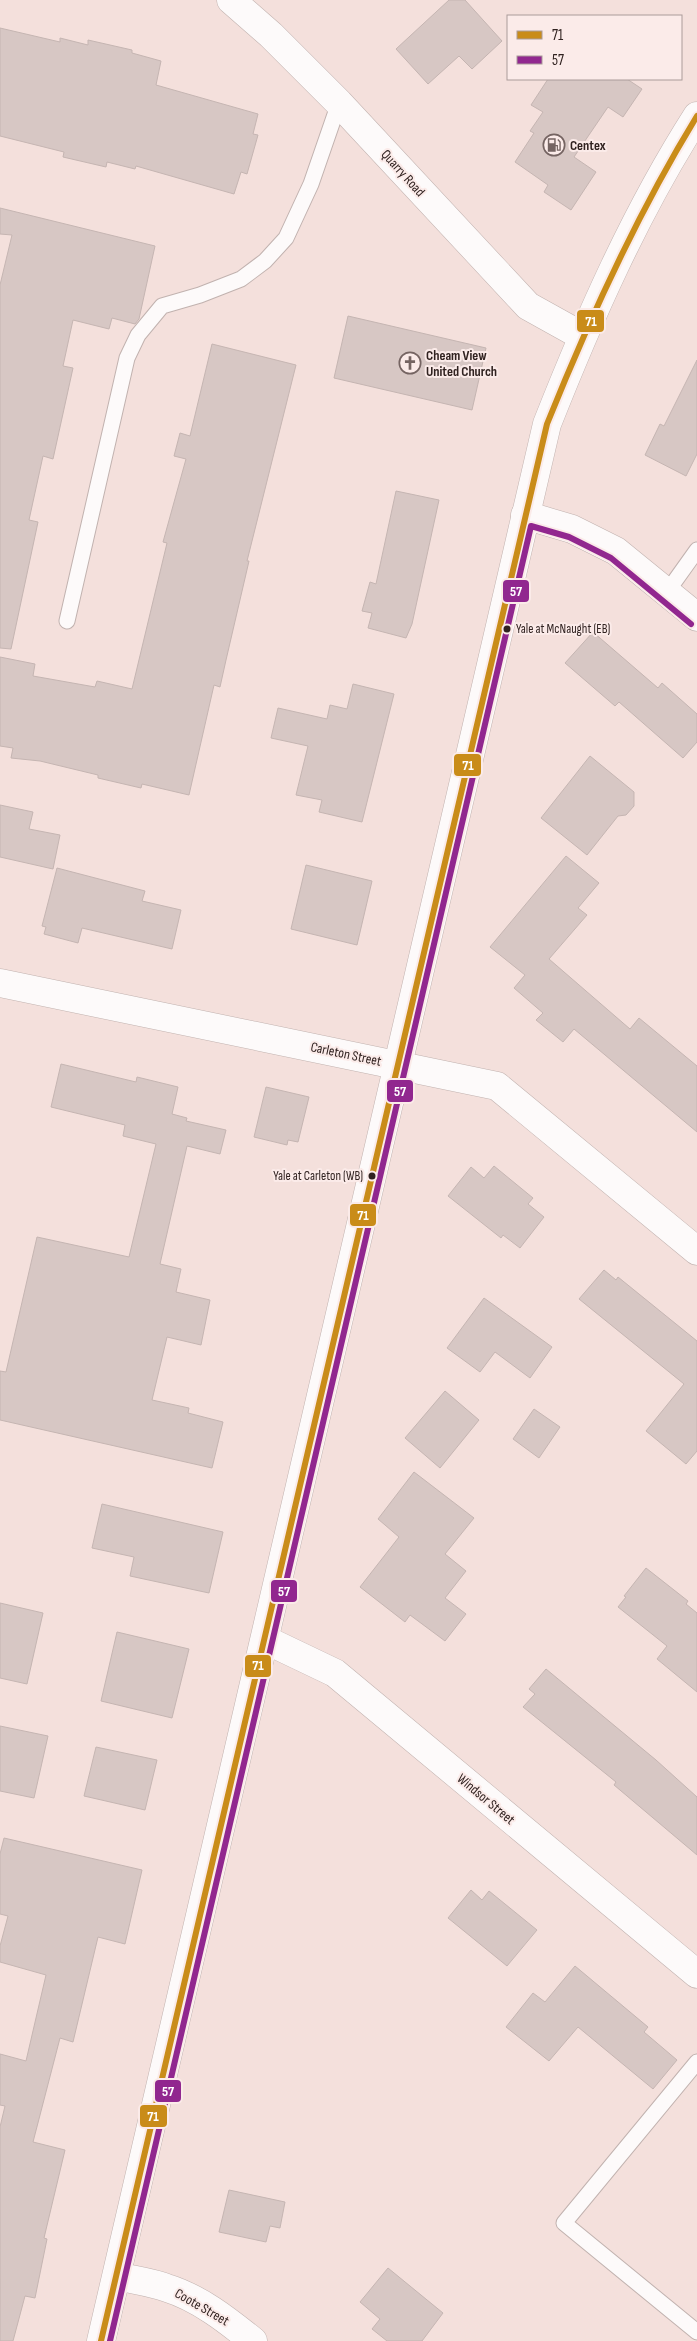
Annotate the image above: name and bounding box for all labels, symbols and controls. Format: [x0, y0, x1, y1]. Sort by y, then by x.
legend [507, 15, 682, 80]
text: 71 [552, 26, 564, 45]
text: 57 [552, 51, 564, 70]
fuel station icon: Centex [542, 133, 566, 157]
place label: Centex [570, 137, 606, 154]
street label: Quarry Road [378, 146, 429, 200]
line badge: 71 [576, 309, 605, 333]
text: 71 [585, 313, 597, 330]
place label: Cheam View United Church [426, 347, 497, 380]
church icon: Cheam View United Church [398, 351, 422, 375]
line badge: 57 [502, 579, 530, 603]
text: 57 [510, 583, 523, 600]
place label: Yale at McNaught (EB) [516, 621, 610, 637]
marker: Yale at McNaught (EB) [502, 624, 512, 634]
line badge: 71 [453, 753, 482, 777]
text: 71 [462, 757, 474, 774]
street label: Carleton Street [309, 1038, 383, 1070]
line badge: 57 [386, 1079, 414, 1103]
text: 57 [394, 1083, 407, 1100]
place label: Yale at Carleton (WB) [273, 1168, 363, 1184]
marker: Yale at Carleton (WB) [367, 1171, 377, 1181]
line badge: 71 [349, 1203, 377, 1227]
text: 71 [357, 1207, 369, 1224]
line badge: 57 [270, 1579, 298, 1603]
text: 57 [278, 1583, 291, 1600]
line badge: 71 [244, 1654, 272, 1678]
text: 71 [252, 1657, 264, 1674]
street label: Windsor Street [454, 1770, 518, 1828]
line badge: 57 [154, 2079, 182, 2103]
text: 57 [162, 2083, 175, 2100]
line badge: 71 [139, 2104, 168, 2128]
text: 71 [147, 2108, 159, 2125]
street label: Coote Street [172, 2285, 232, 2329]

